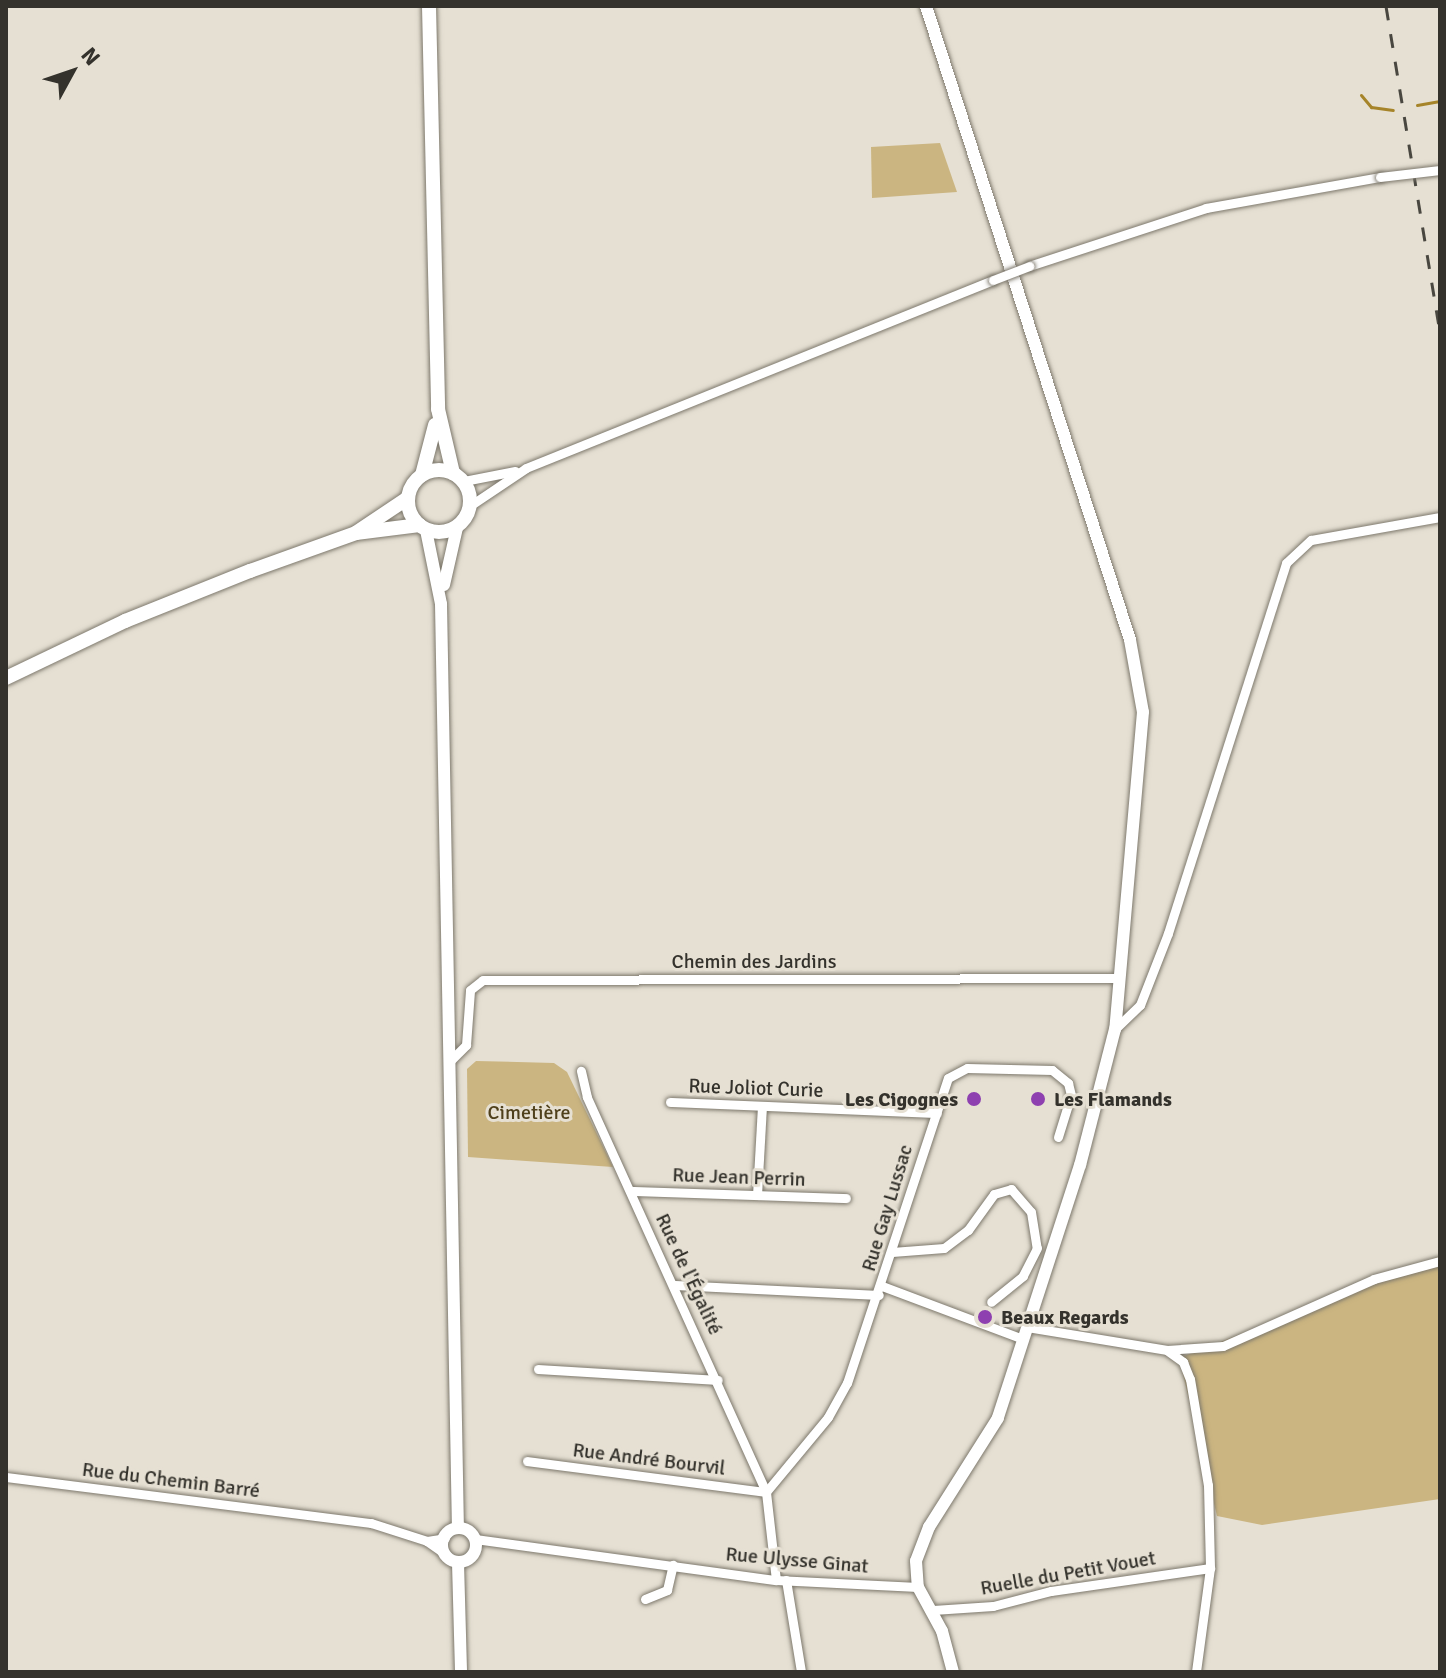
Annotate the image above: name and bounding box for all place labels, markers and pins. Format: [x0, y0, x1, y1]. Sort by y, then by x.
place label: Les Cigognes [845, 1087, 958, 1111]
place label: Les Flamands [1054, 1087, 1172, 1111]
marker: Les Cigognes [965, 1090, 983, 1108]
marker: Les Flamands [1029, 1090, 1047, 1108]
place label: Beaux Regards [1001, 1305, 1129, 1329]
marker: Beaux Regards [976, 1308, 994, 1326]

